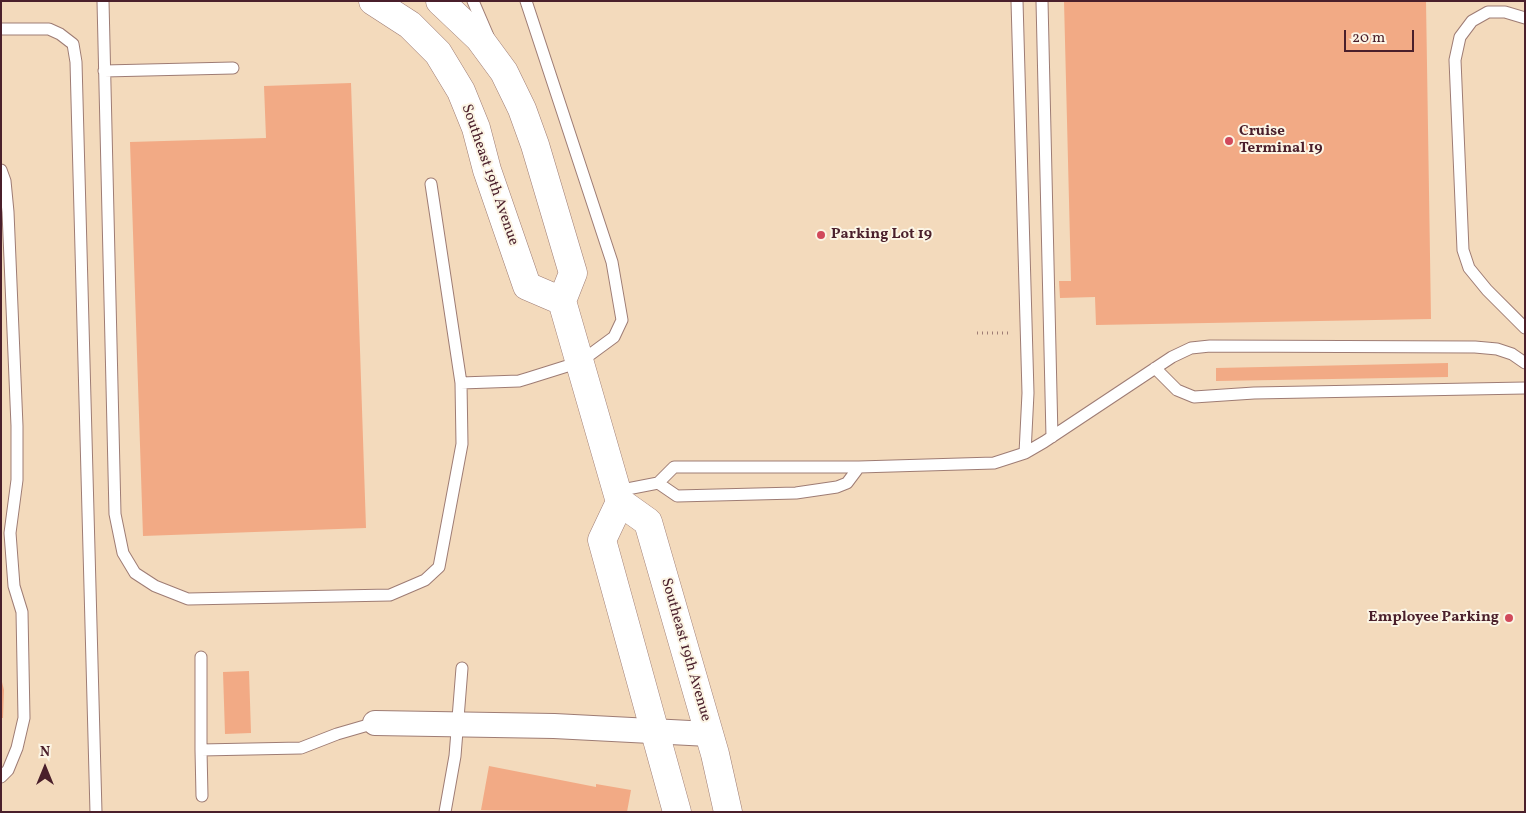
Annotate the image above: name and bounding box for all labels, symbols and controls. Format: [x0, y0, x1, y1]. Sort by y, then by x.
scale bar [1346, 20, 1416, 52]
text: 20 m [1352, 28, 1385, 49]
street label: Southeast 19th Avenue [456, 102, 522, 248]
place label: Cruise Terminal 19 [1239, 123, 1323, 158]
marker: Cruise Terminal 19 [1223, 135, 1235, 147]
place label: Parking Lot 19 [831, 226, 932, 244]
marker: Parking Lot 19 [815, 229, 827, 241]
street label: Southeast 19th Avenue [656, 576, 714, 724]
place label: Employee Parking [1368, 609, 1499, 627]
marker: Employee Parking [1503, 612, 1515, 624]
north arrow [20, 743, 70, 793]
text: N [40, 743, 50, 762]

